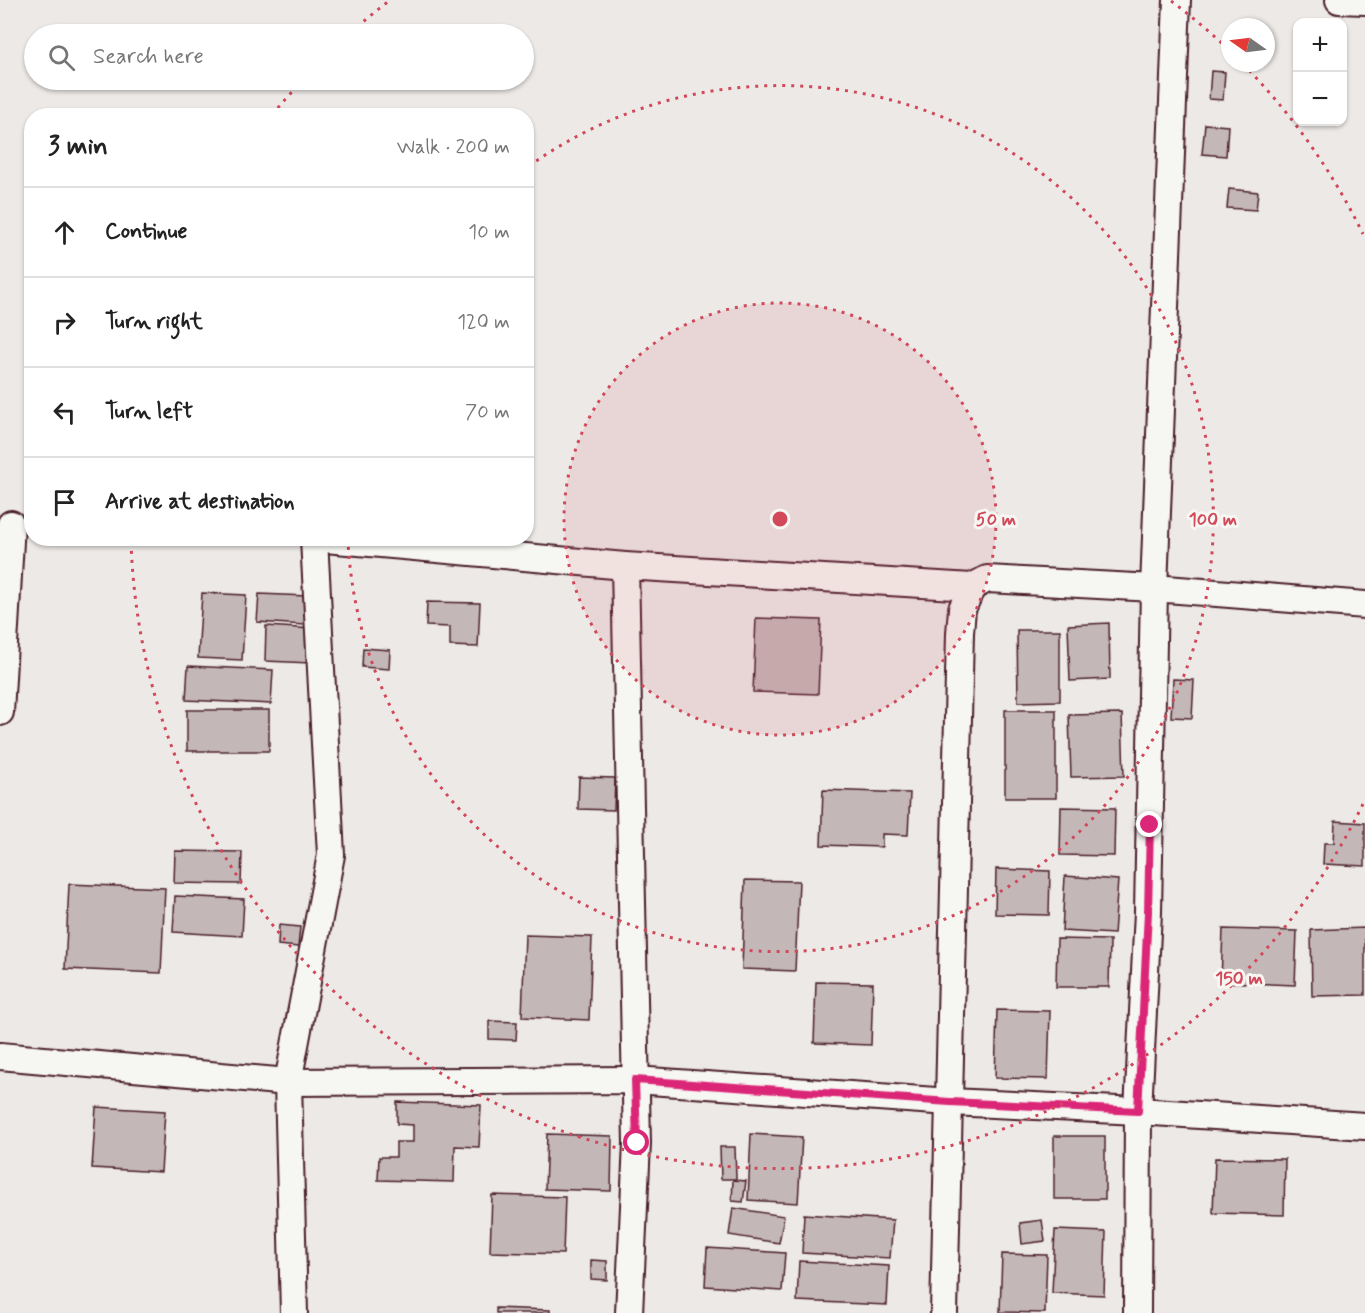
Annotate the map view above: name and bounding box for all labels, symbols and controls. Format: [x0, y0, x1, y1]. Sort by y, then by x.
north arrow [1221, 18, 1275, 72]
map controls [1293, 18, 1347, 126]
button: + [1293, 18, 1347, 72]
search box [24, 24, 534, 90]
icon: search [45, 41, 78, 74]
text: Search here [93, 43, 204, 71]
button: − [1293, 72, 1347, 126]
text: 3 min [48, 130, 108, 164]
text: Walk · 200 m [397, 134, 510, 161]
icon: ahead [48, 216, 81, 249]
text: Continue [105, 218, 187, 246]
text: 10 m [468, 219, 510, 246]
icon: right [48, 306, 81, 339]
text: Turn right [105, 308, 203, 336]
text: 120 m [457, 309, 510, 336]
icon: left [48, 396, 81, 429]
text: Turn left [105, 398, 193, 426]
text: 70 m [465, 399, 510, 426]
icon: arrive [48, 486, 81, 519]
text: Arrive at destination [105, 488, 295, 516]
text: 50 m [976, 508, 1016, 532]
text: 100 m [1189, 508, 1237, 532]
centre of rings [770, 509, 790, 529]
route end [1136, 811, 1162, 837]
text: 150 m [1215, 967, 1263, 991]
route start [623, 1129, 649, 1155]

